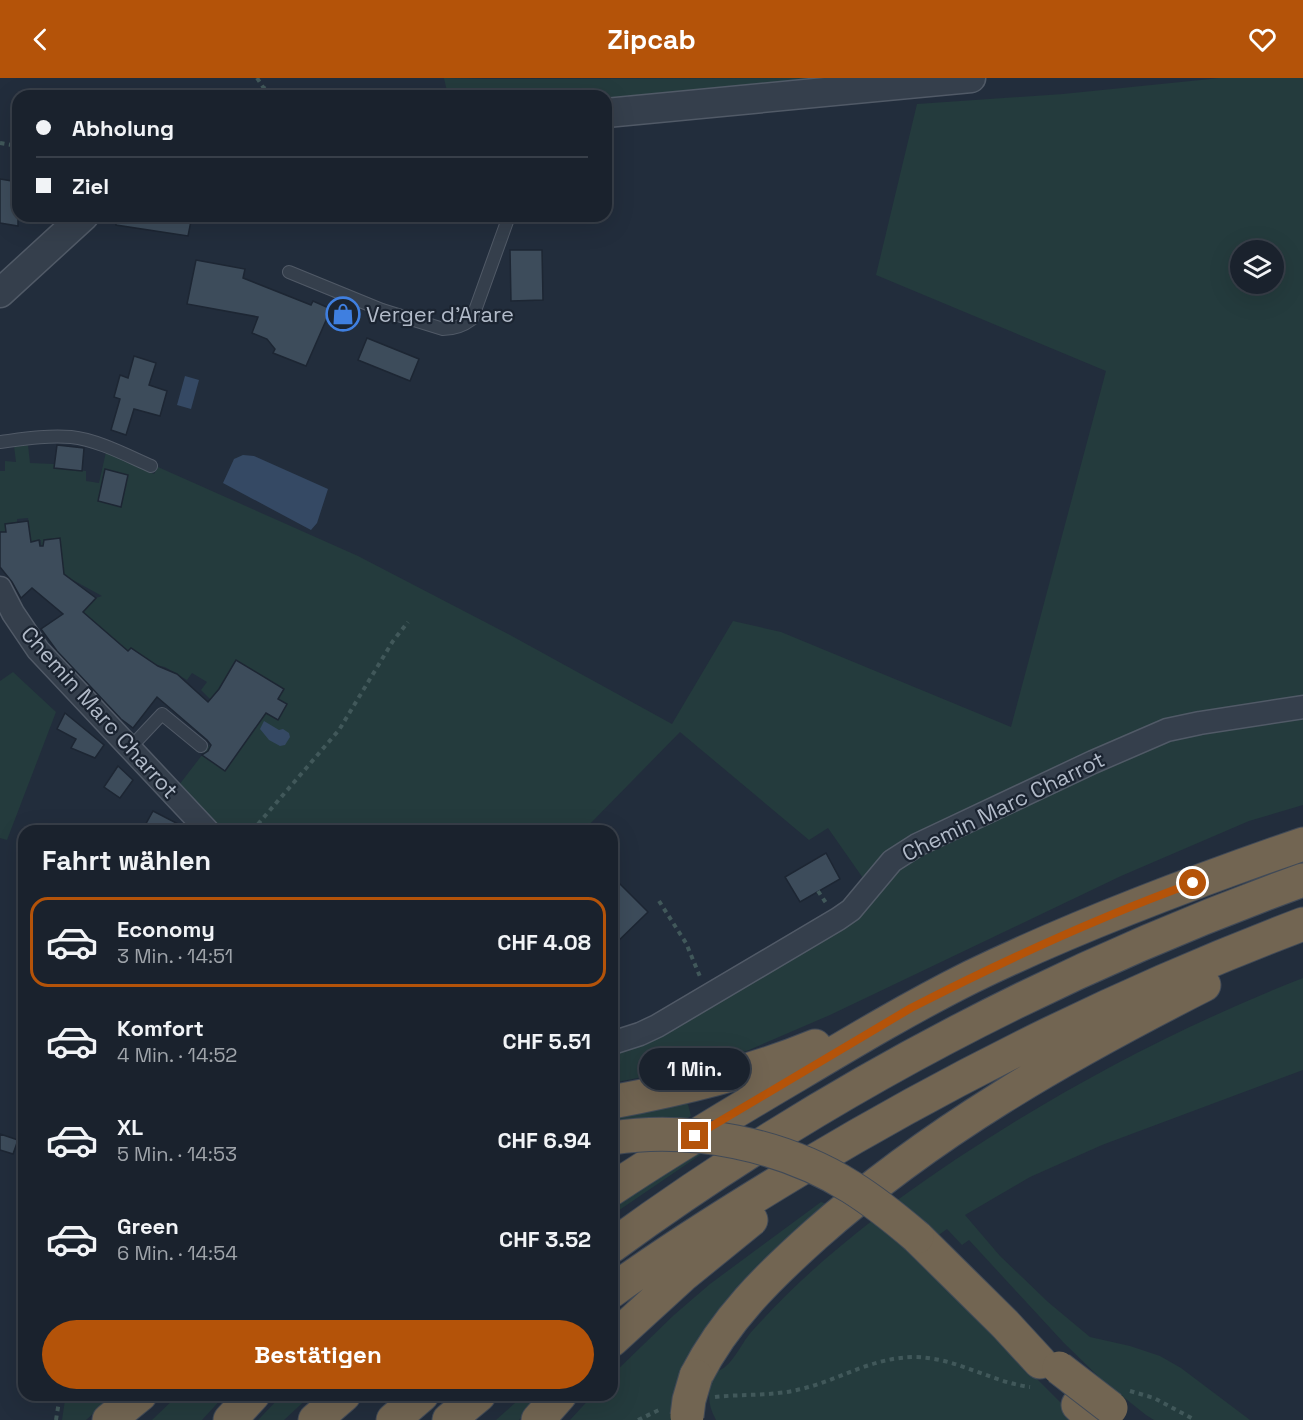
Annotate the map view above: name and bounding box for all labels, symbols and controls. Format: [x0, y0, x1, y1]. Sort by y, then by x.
text: Zipcab [607, 22, 696, 57]
icon: back [24, 23, 57, 56]
icon: heart [1246, 23, 1279, 56]
text: Abholung [72, 114, 174, 142]
text: Ziel [72, 172, 109, 200]
map controls [1230, 240, 1284, 294]
button: layers [1230, 240, 1284, 294]
shop icon: Verger d'Arare [325, 296, 361, 332]
place label: Verger d'Arare [366, 300, 514, 328]
street label: Chemin Marc Charrot [15, 620, 185, 804]
street label: Chemin Marc Charrot [897, 745, 1109, 867]
text: Fahrt wählen [42, 843, 211, 878]
route start [1179, 869, 1206, 896]
icon: car [45, 915, 99, 969]
text: Economy [117, 915, 215, 943]
text: CHF 4.08 [497, 928, 591, 956]
text: 3 Min. · 14:51 [117, 943, 233, 969]
icon: car [45, 1014, 99, 1068]
text: Komfort [117, 1014, 204, 1042]
text: CHF 5.51 [503, 1027, 591, 1055]
text: 4 Min. · 14:52 [117, 1042, 237, 1068]
callout: 1 Min. [640, 1049, 750, 1091]
text: 1 Min. [667, 1056, 722, 1082]
icon: car [45, 1113, 99, 1167]
text: XL [117, 1113, 143, 1141]
route end [681, 1122, 708, 1149]
text: CHF 6.94 [497, 1126, 591, 1154]
text: 5 Min. · 14:53 [117, 1141, 237, 1167]
icon: car [45, 1212, 99, 1266]
text: Green [117, 1212, 179, 1240]
text: CHF 3.52 [499, 1225, 591, 1253]
text: 6 Min. · 14:54 [117, 1240, 238, 1266]
button: Bestätigen [42, 1320, 594, 1389]

